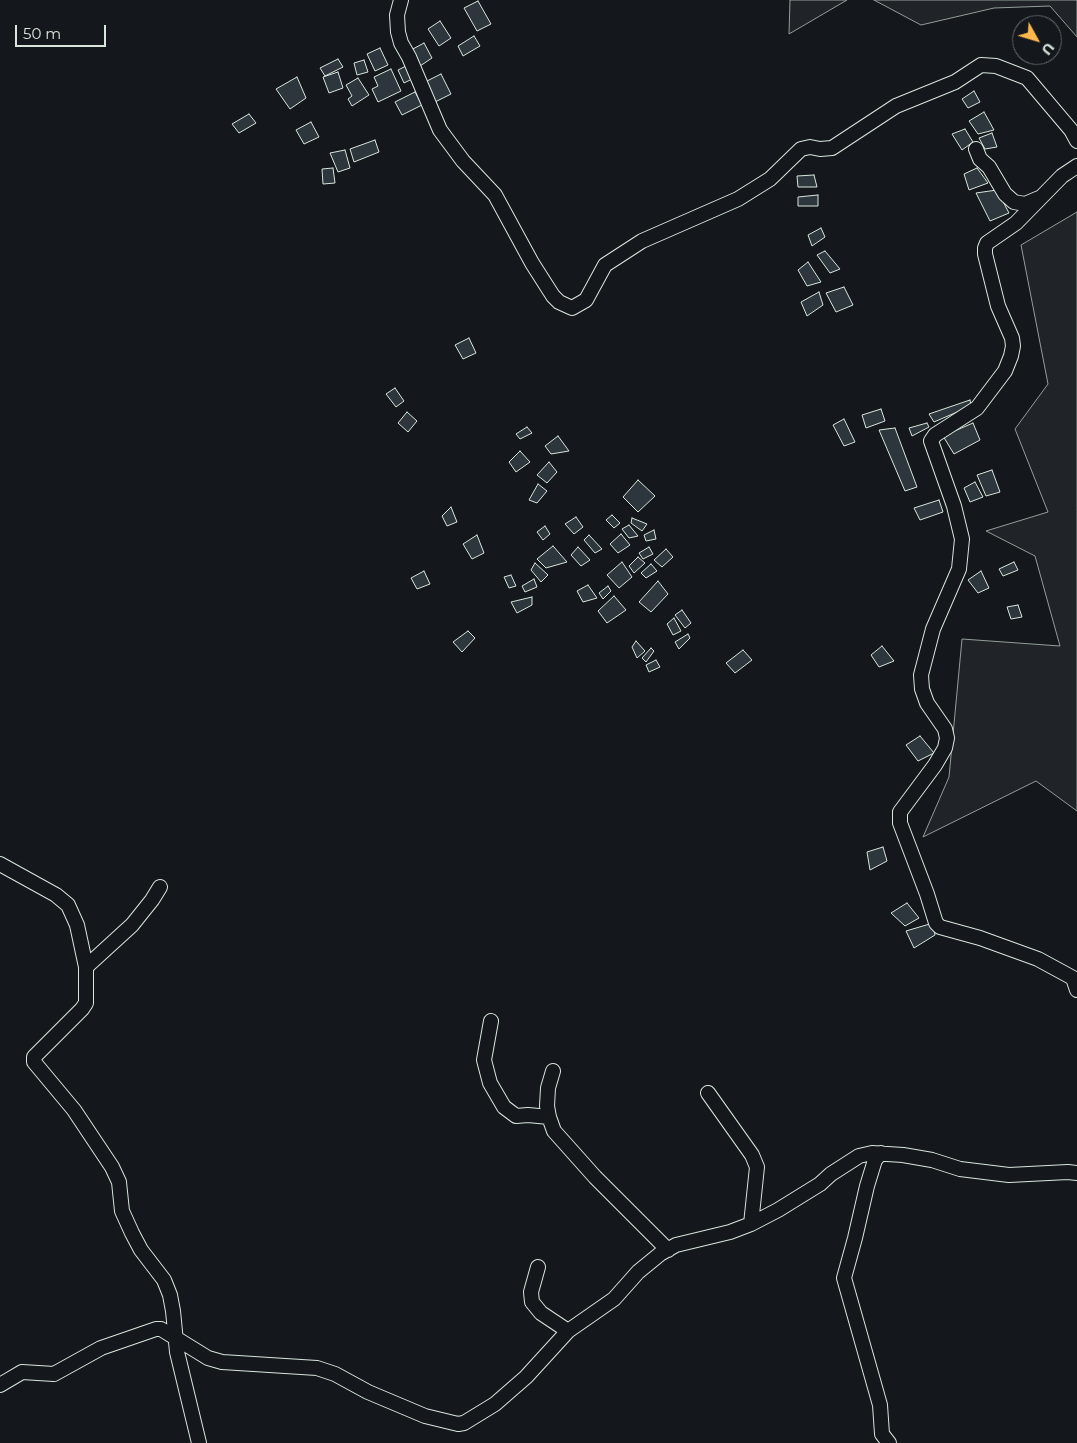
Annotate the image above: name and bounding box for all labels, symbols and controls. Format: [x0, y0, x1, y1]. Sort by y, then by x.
scale bar [18, 15, 109, 47]
north arrow [1012, 15, 1062, 65]
text: 50 m [23, 24, 61, 43]
text: U [1037, 39, 1058, 59]

